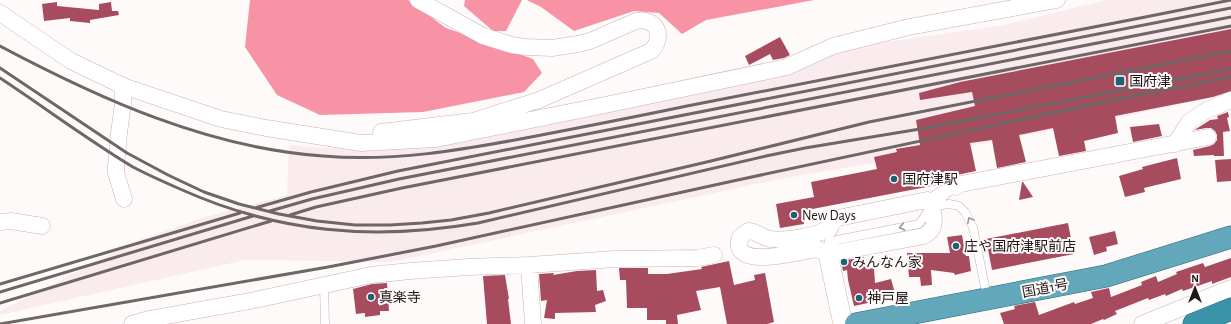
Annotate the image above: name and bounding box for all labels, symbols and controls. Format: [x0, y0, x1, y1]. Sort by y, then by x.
place label: 国府津 [1129, 74, 1171, 89]
marker: 国府津 [1114, 75, 1126, 87]
place label: 国府津駅 [902, 172, 958, 187]
marker: 国府津駅 [889, 174, 899, 184]
place label: New Days [802, 209, 856, 223]
marker: New Days [789, 210, 799, 220]
one-way arrow [967, 217, 974, 224]
one-way arrow [899, 223, 906, 231]
place label: 庄や国府津駅前店 [964, 238, 1076, 254]
marker: 庄や国府津駅前店 [951, 241, 961, 251]
place label: みんなん家 [852, 255, 922, 270]
marker: みんなん家 [839, 257, 849, 267]
north arrow [1175, 268, 1215, 308]
text: N [1191, 273, 1199, 284]
street label: 国道1号 [1021, 277, 1070, 300]
place label: 真楽寺 [379, 290, 421, 305]
place label: 神戸屋 [867, 291, 909, 306]
marker: 真楽寺 [366, 292, 376, 302]
marker: 神戸屋 [854, 293, 864, 303]

